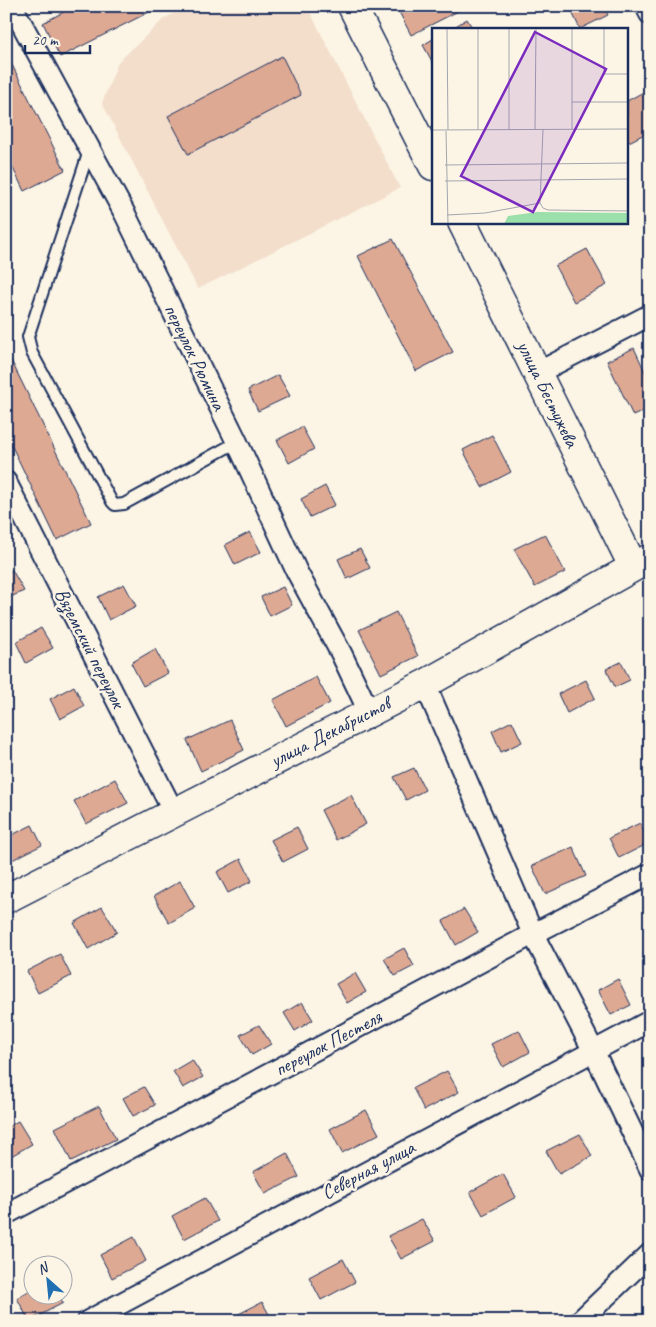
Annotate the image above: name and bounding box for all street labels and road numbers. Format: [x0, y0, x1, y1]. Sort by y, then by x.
street label: переулок Рюмина [158, 300, 232, 416]
street label: улица Бестужева [511, 336, 585, 453]
street label: Вяземский переулок [48, 584, 132, 714]
street label: улица Декабристов [265, 690, 397, 773]
street label: переулок Пестеля [270, 1004, 387, 1082]
street label: Северная улица [317, 1134, 420, 1205]

